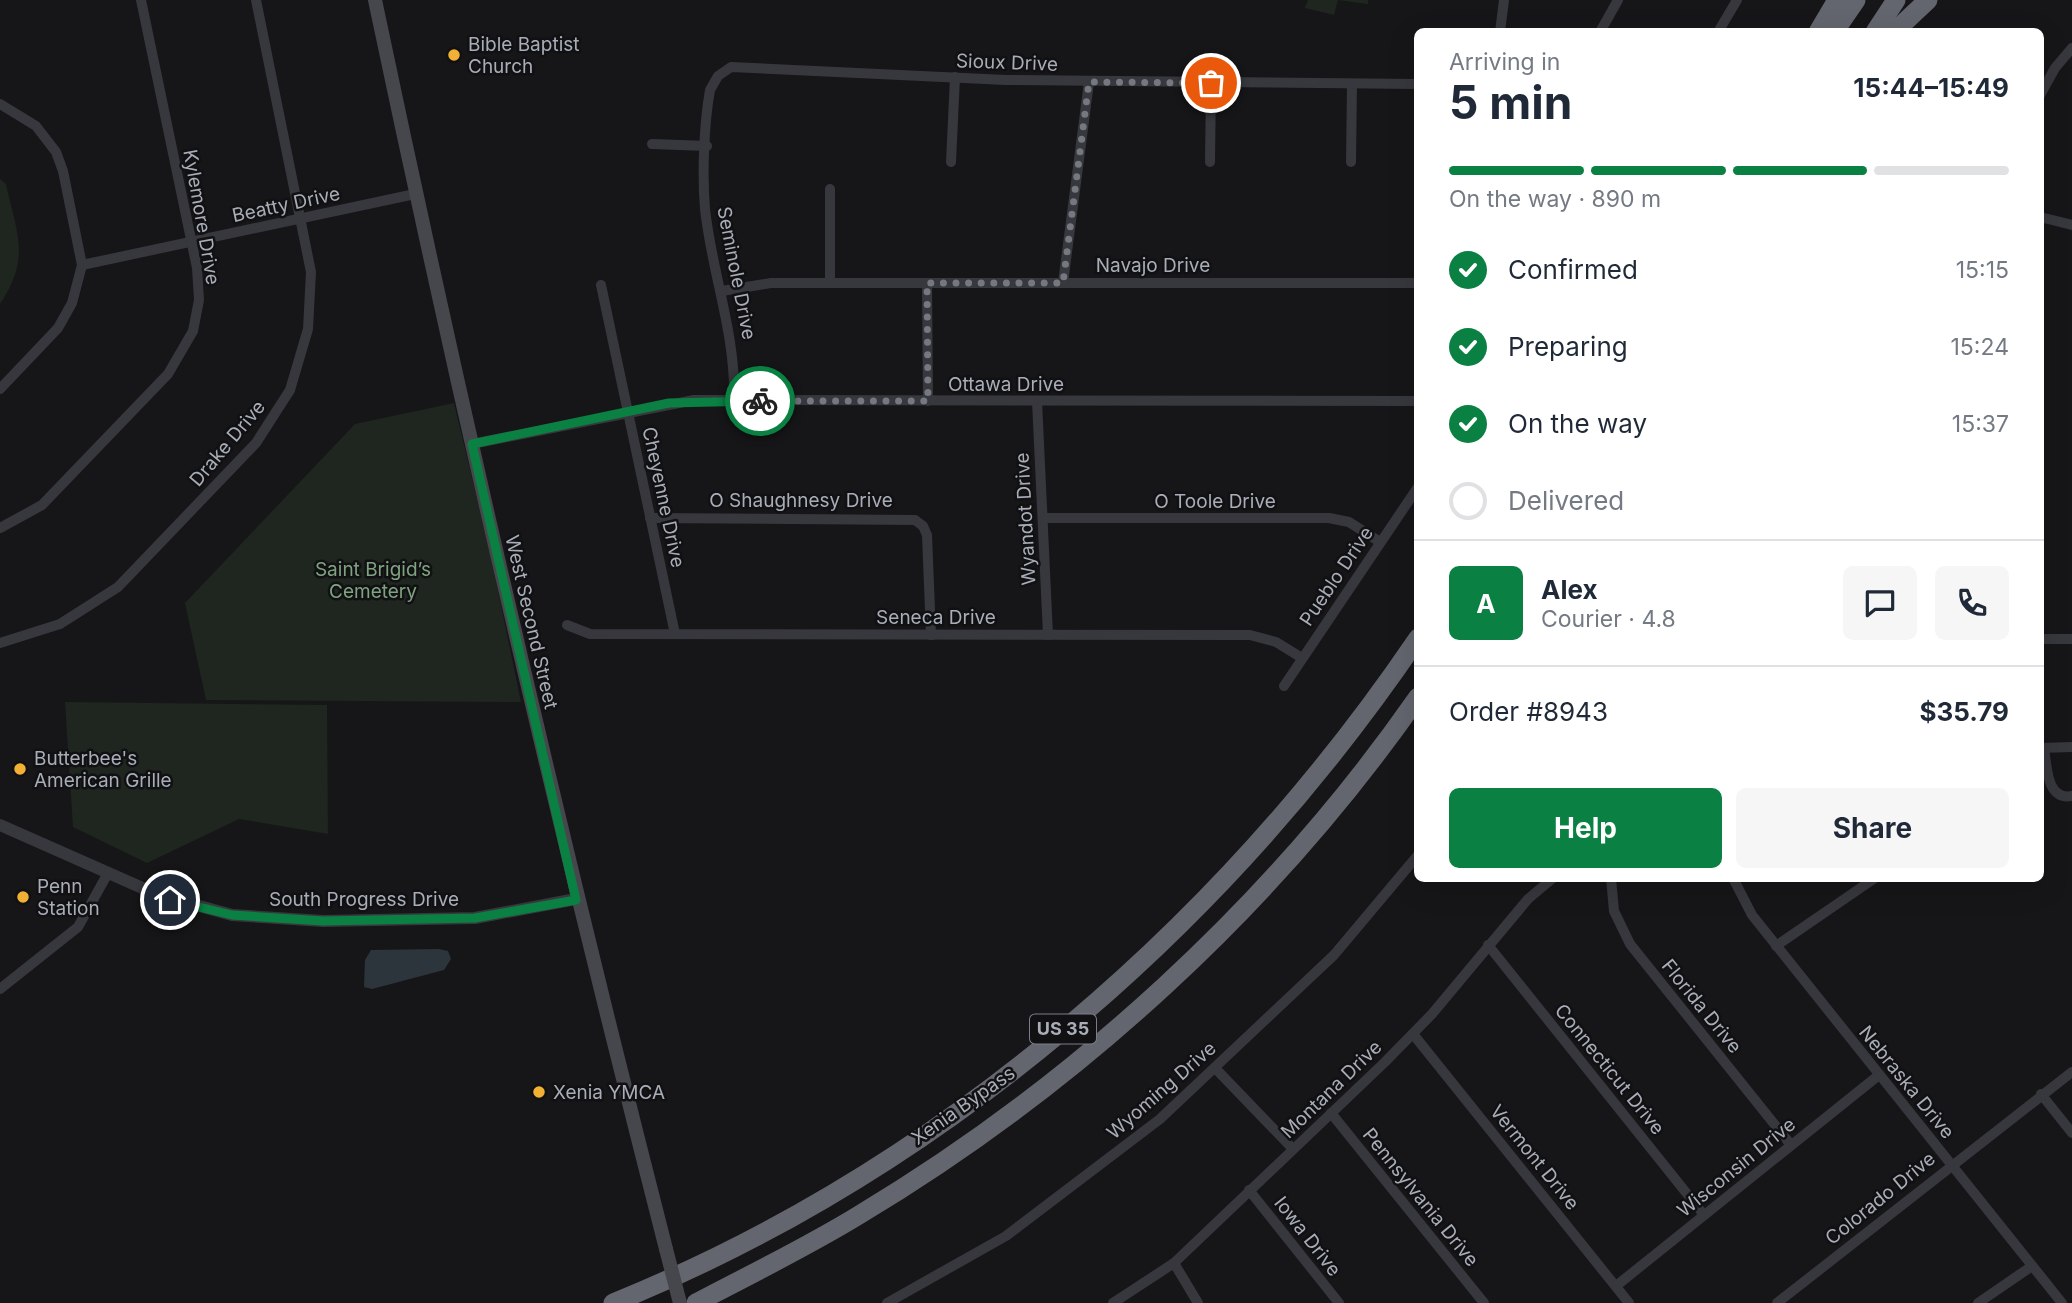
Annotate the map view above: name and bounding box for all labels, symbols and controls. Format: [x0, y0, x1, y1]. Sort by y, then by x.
place label: Bible Baptist Church [468, 33, 580, 78]
marker: Bible Baptist Church [446, 47, 462, 63]
text: Arriving in [1449, 48, 1560, 76]
street label: Sioux Drive [955, 49, 1059, 76]
pin [1181, 53, 1241, 113]
icon: bag [1192, 64, 1230, 102]
text: 15:44–15:49 [1853, 72, 2009, 103]
text: 5 min [1449, 74, 1572, 130]
street label: Kylemore Drive [178, 148, 225, 286]
street label: Beatty Drive [230, 182, 342, 227]
text: On the way · 890 m [1449, 185, 1661, 213]
street label: Seminole Drive [712, 204, 761, 342]
icon: check [1449, 251, 1487, 289]
street label: Navajo Drive [1096, 254, 1210, 277]
text: Confirmed [1508, 254, 1638, 285]
text: 15:15 [1956, 256, 2009, 284]
icon: check [1449, 328, 1487, 366]
text: Preparing [1508, 331, 1628, 362]
text: 15:24 [1951, 333, 2009, 361]
courier [725, 366, 795, 436]
street label: Ottawa Drive [948, 373, 1064, 396]
icon: bike [741, 382, 779, 420]
street label: Drake Drive [185, 396, 270, 491]
icon: check [1449, 405, 1487, 443]
text: On the way [1508, 408, 1647, 439]
text: 15:37 [1952, 410, 2009, 438]
street label: Cheyenne Drive [637, 425, 690, 570]
street label: Wyandot Drive [1011, 452, 1040, 586]
text: Delivered [1508, 485, 1624, 516]
street label: O Shaughnesy Drive [709, 489, 893, 512]
street label: O Toole Drive [1154, 490, 1276, 513]
street label: Pueblo Drive [1295, 522, 1378, 630]
street label: West Second Street [500, 533, 563, 711]
park label: Saint Brigid’s Cemetery [315, 558, 431, 603]
button: chat [1843, 566, 1917, 640]
button: phone [1935, 566, 2009, 640]
text: Alex [1541, 574, 1598, 605]
text: A [1476, 588, 1496, 619]
text: Courier · 4.8 [1541, 605, 1676, 633]
street label: Seneca Drive [876, 606, 996, 629]
text: Order #8943 [1449, 696, 1608, 727]
text: $35.79 [1919, 696, 2009, 727]
place label: Butterbee's American Grille [34, 747, 172, 792]
marker: Butterbee's American Grille [12, 761, 28, 777]
button: Help [1449, 788, 1722, 868]
button: Share [1736, 788, 2009, 868]
pin [140, 870, 200, 930]
place label: Penn Station [37, 875, 100, 920]
icon: home [151, 881, 189, 919]
street label: South Progress Drive [269, 888, 459, 911]
marker: Penn Station [15, 889, 31, 905]
street label: Florida Drive [1657, 955, 1746, 1058]
street label: Connecticut Drive [1550, 999, 1669, 1139]
road number: US 35 [1030, 1014, 1096, 1044]
street label: Nebraska Drive [1854, 1021, 1959, 1143]
street label: Montana Drive [1276, 1036, 1387, 1143]
street label: Wyoming Drive [1102, 1037, 1221, 1144]
street label: Xenia Bypass [907, 1061, 1019, 1150]
place label: Xenia YMCA [553, 1081, 665, 1104]
marker: Xenia YMCA [531, 1084, 547, 1100]
street label: Vermont Drive [1485, 1100, 1584, 1215]
street label: Wisconsin Drive [1673, 1113, 1800, 1222]
street label: Pennsylvania Drive [1358, 1124, 1483, 1271]
street label: Colorado Drive [1821, 1147, 1940, 1250]
street label: Iowa Drive [1269, 1192, 1346, 1281]

